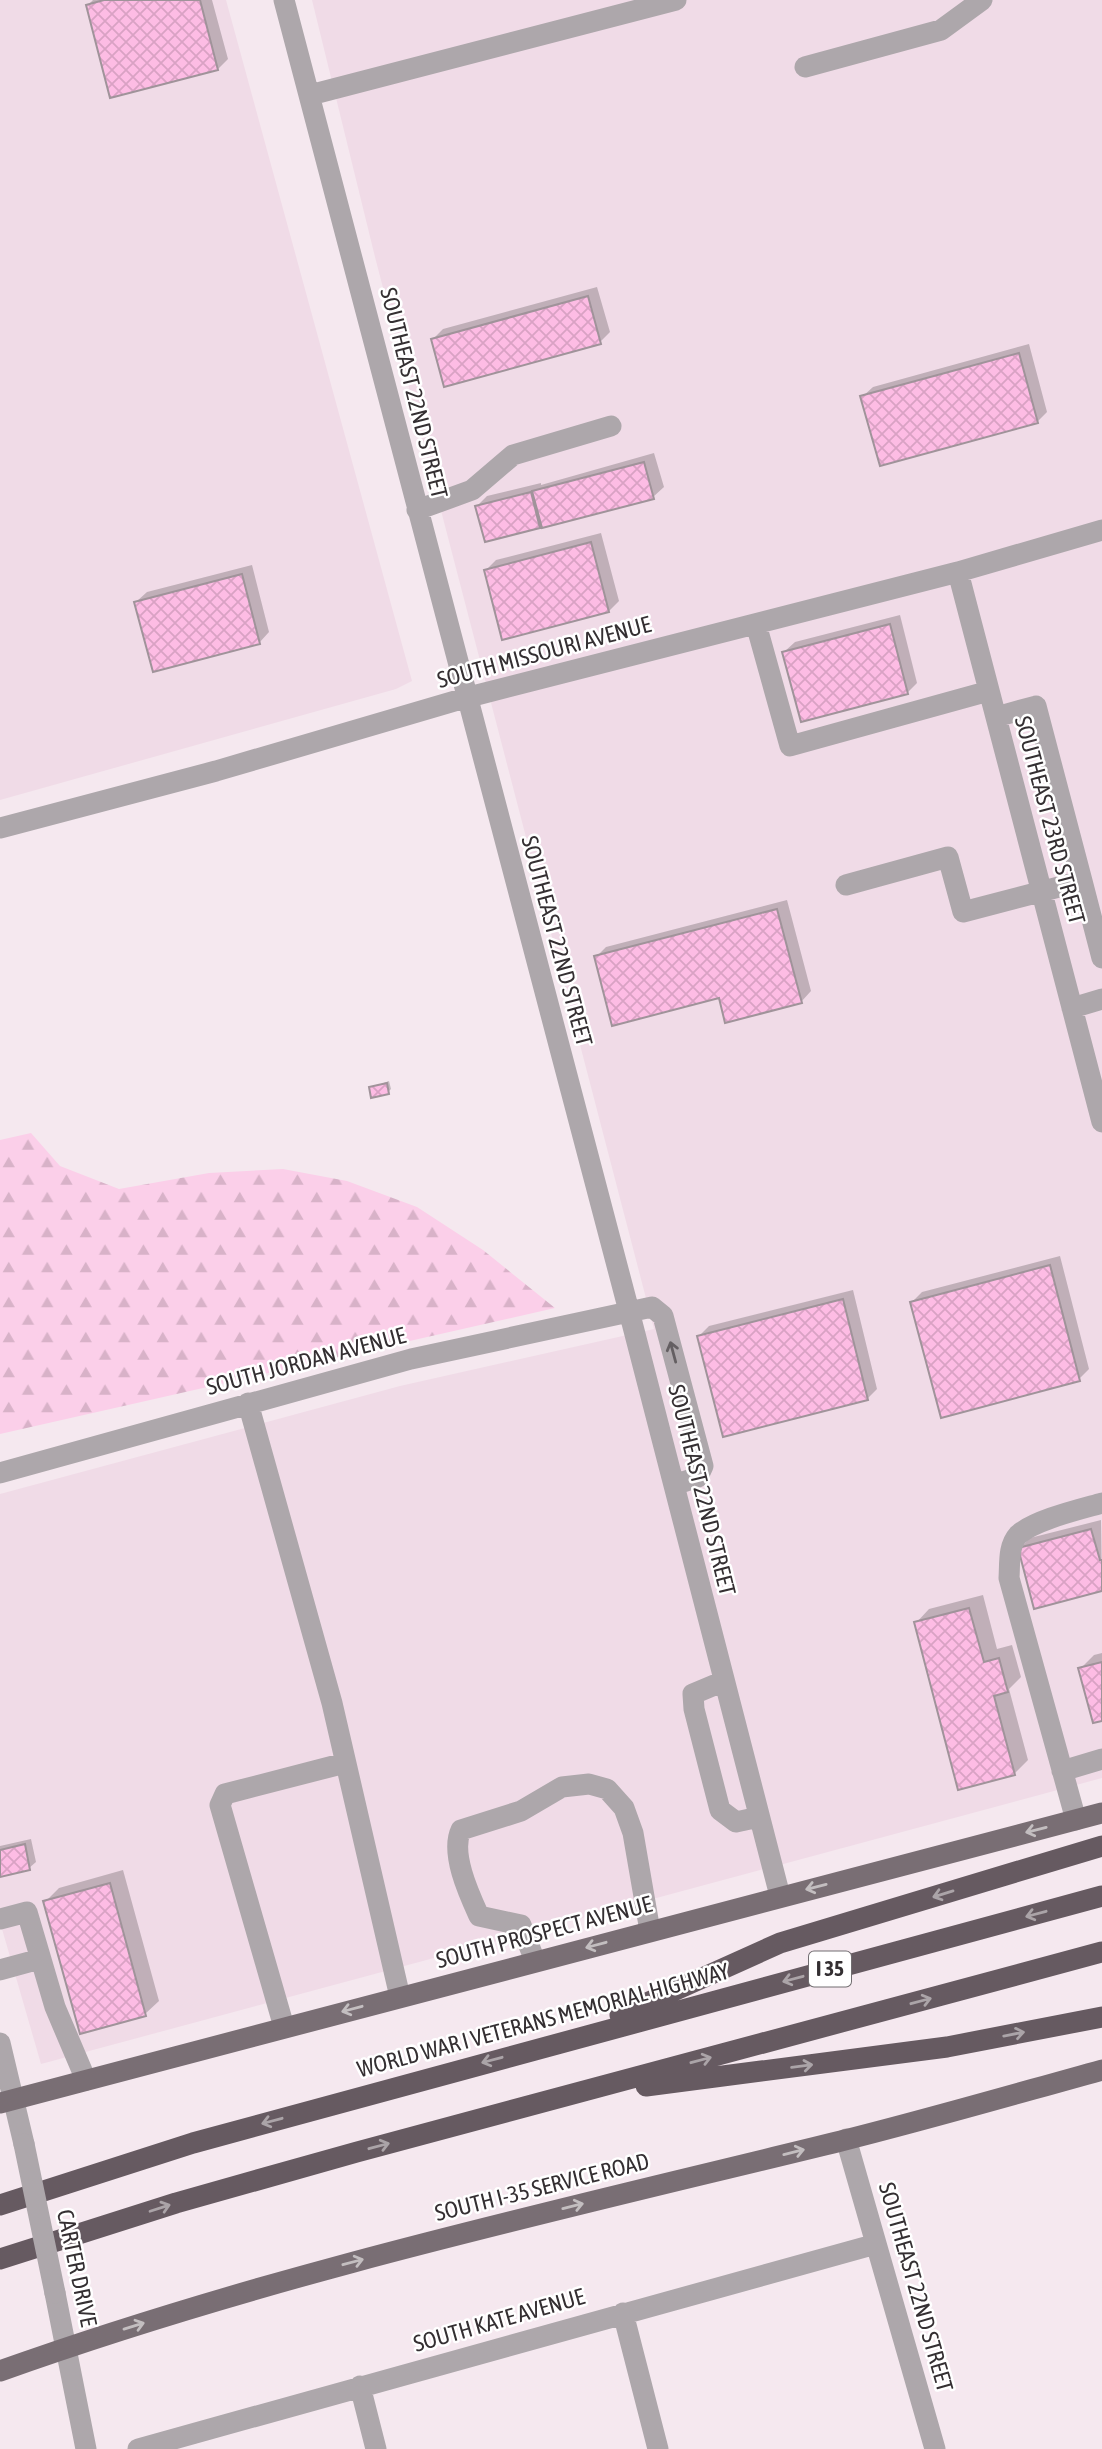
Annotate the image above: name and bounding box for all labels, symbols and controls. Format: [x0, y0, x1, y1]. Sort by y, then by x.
street label: SOUTHEAST 22ND STREET [375, 285, 453, 501]
street label: SOUTH MISSOURI AVENUE [434, 611, 654, 693]
street label: SOUTHEAST 23RD STREET [1010, 713, 1090, 927]
street label: SOUTHEAST 22ND STREET [516, 833, 598, 1049]
street label: SOUTH JORDAN AVENUE [203, 1322, 409, 1400]
one-way arrow [666, 1341, 679, 1364]
street label: SOUTHEAST 22ND STREET [663, 1382, 741, 1598]
one-way arrow [1025, 1824, 1048, 1837]
one-way arrow [805, 1881, 827, 1894]
one-way arrow [932, 1889, 954, 1902]
street label: SOUTH PROSPECT AVENUE [433, 1891, 655, 1973]
one-way arrow [1025, 1908, 1047, 1921]
one-way arrow [585, 1939, 607, 1952]
road number: I 35 [809, 1952, 851, 1986]
street label: WORLD WAR I VETERANS MEMORIAL HIGHWAY [354, 1958, 732, 2082]
one-way arrow [782, 1973, 805, 1986]
one-way arrow [909, 1993, 931, 2006]
one-way arrow [341, 2004, 363, 2017]
one-way arrow [1002, 2027, 1025, 2040]
one-way arrow [689, 2053, 712, 2066]
one-way arrow [481, 2055, 503, 2068]
one-way arrow [790, 2059, 813, 2072]
one-way arrow [261, 2115, 284, 2128]
one-way arrow [367, 2139, 389, 2152]
one-way arrow [782, 2145, 805, 2158]
street label: SOUTH I-35 SERVICE ROAD [432, 2148, 652, 2226]
street label: SOUTHEAST 22ND STREET [874, 2179, 958, 2395]
one-way arrow [561, 2199, 584, 2212]
one-way arrow [148, 2201, 170, 2213]
street label: CARTER DRIVE [52, 2207, 102, 2329]
one-way arrow [342, 2255, 364, 2268]
street label: SOUTH KATE AVENUE [410, 2283, 588, 2357]
one-way arrow [123, 2319, 145, 2332]

